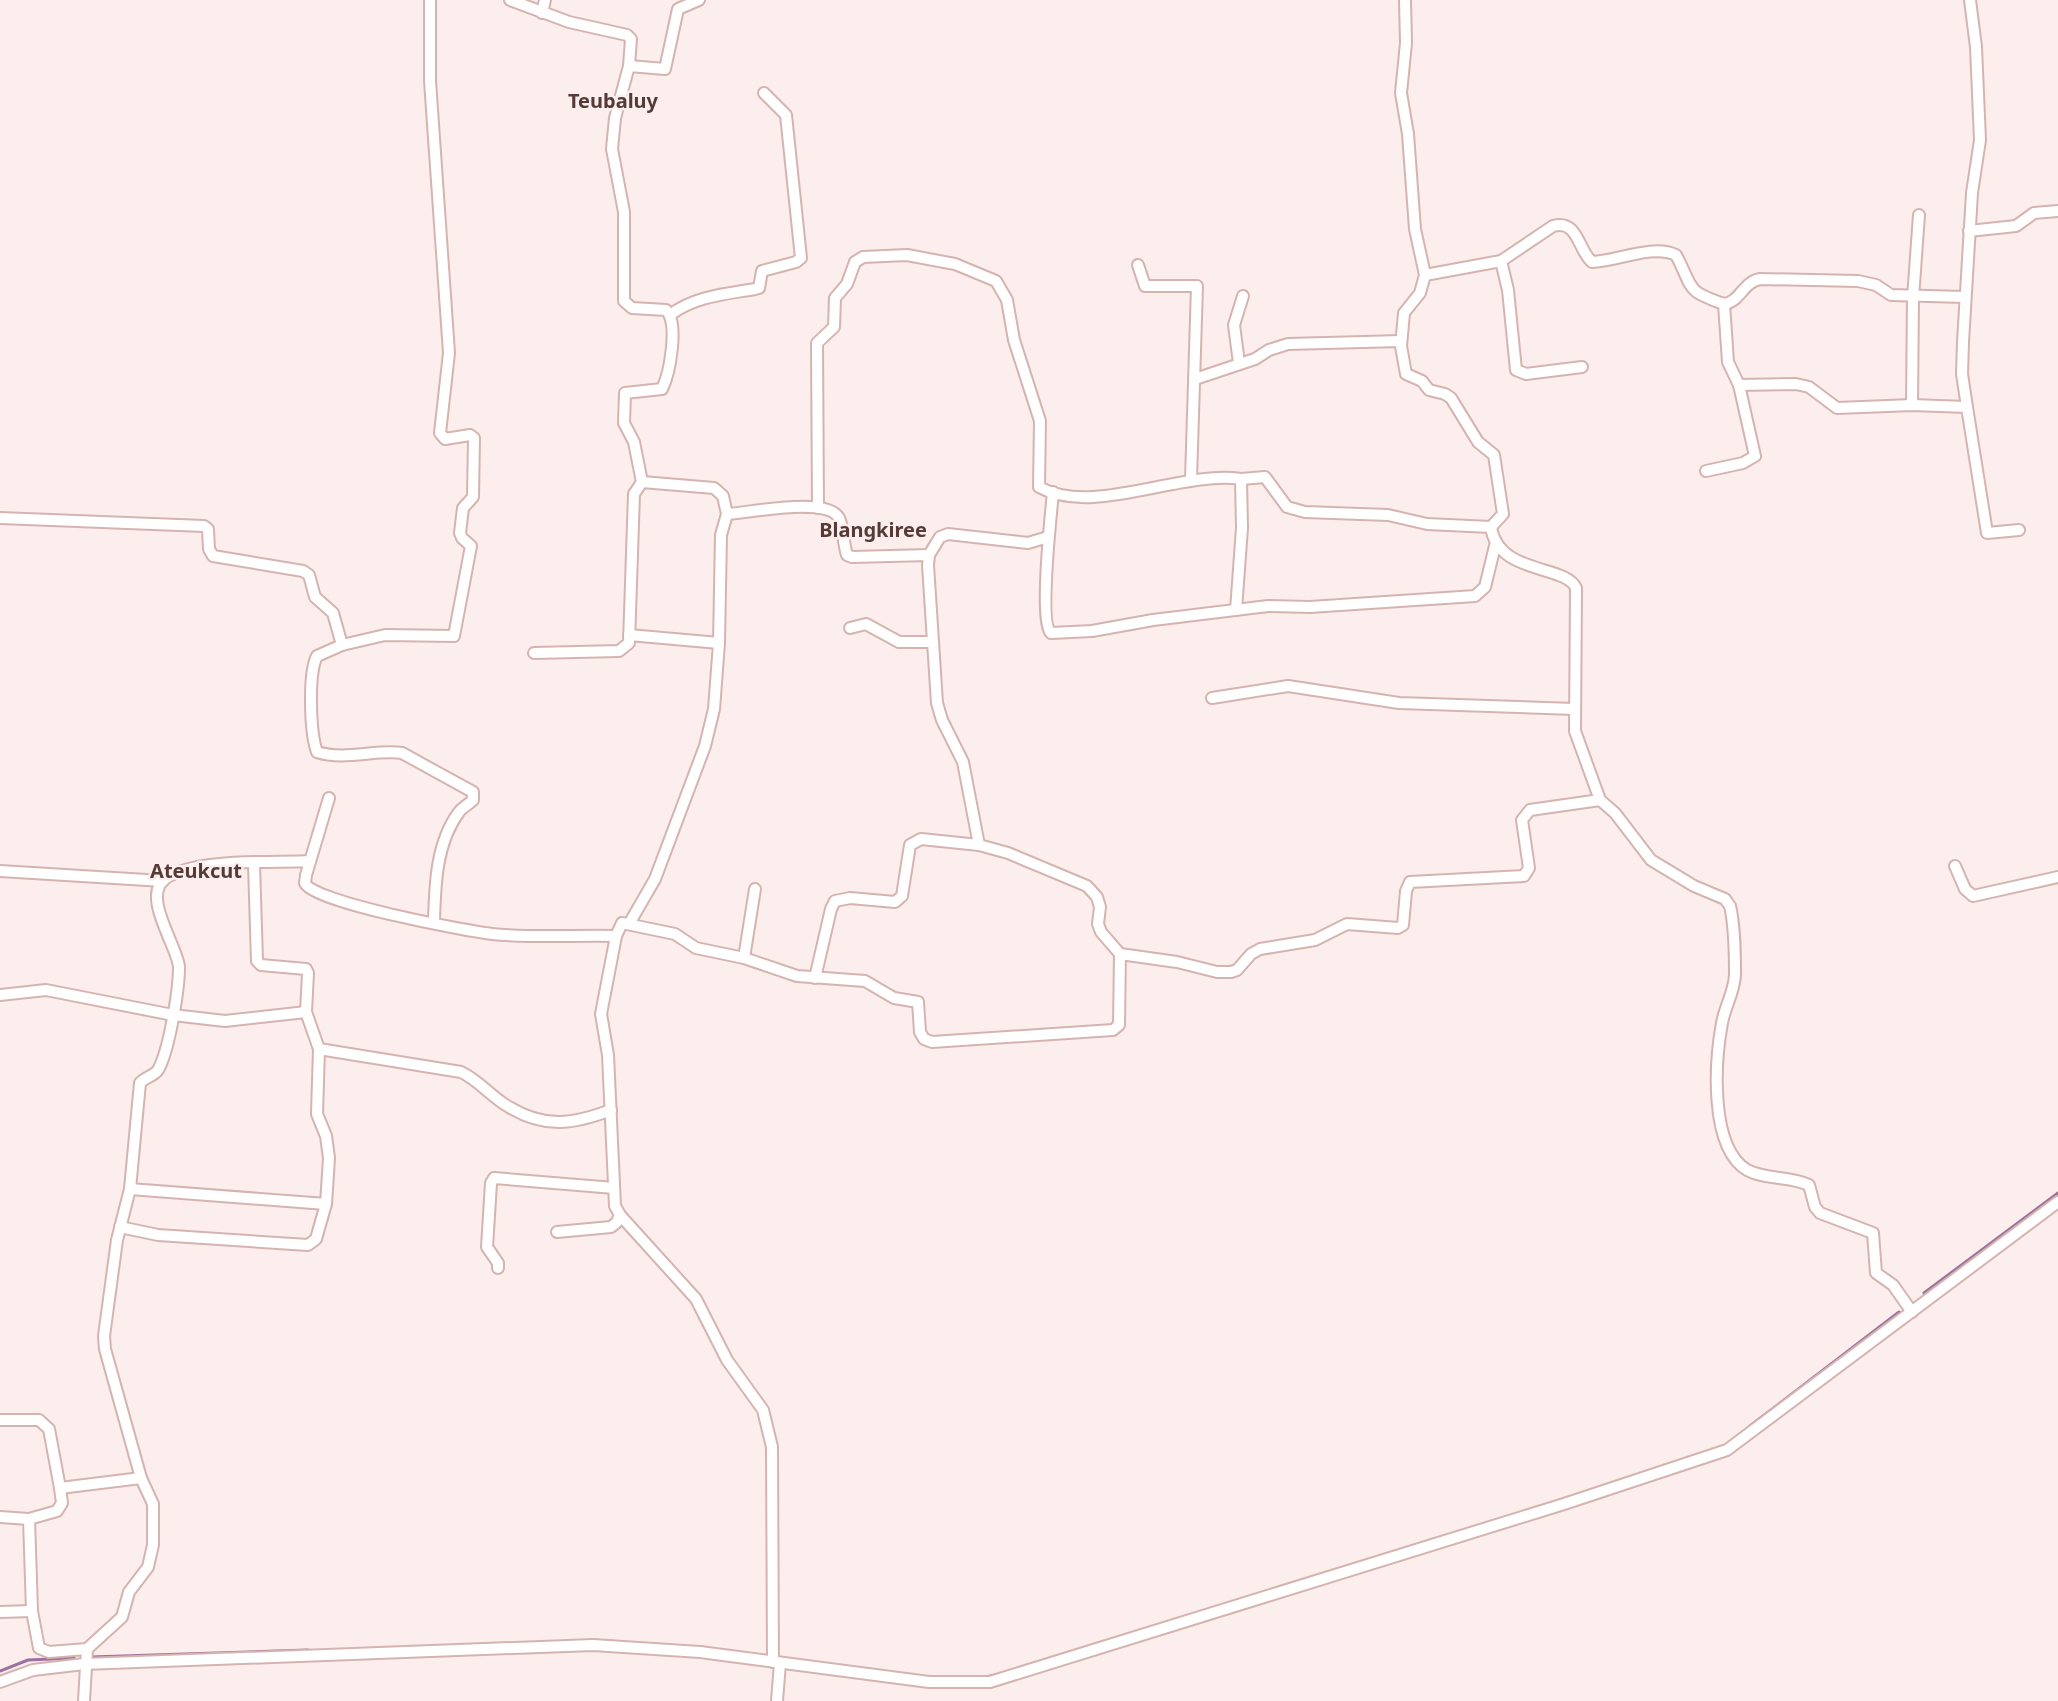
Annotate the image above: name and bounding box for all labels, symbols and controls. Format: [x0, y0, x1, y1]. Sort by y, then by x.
district label: Teubaluy [568, 87, 659, 114]
district label: Blangkiree [819, 516, 927, 543]
district label: Ateukcut [150, 857, 242, 884]

